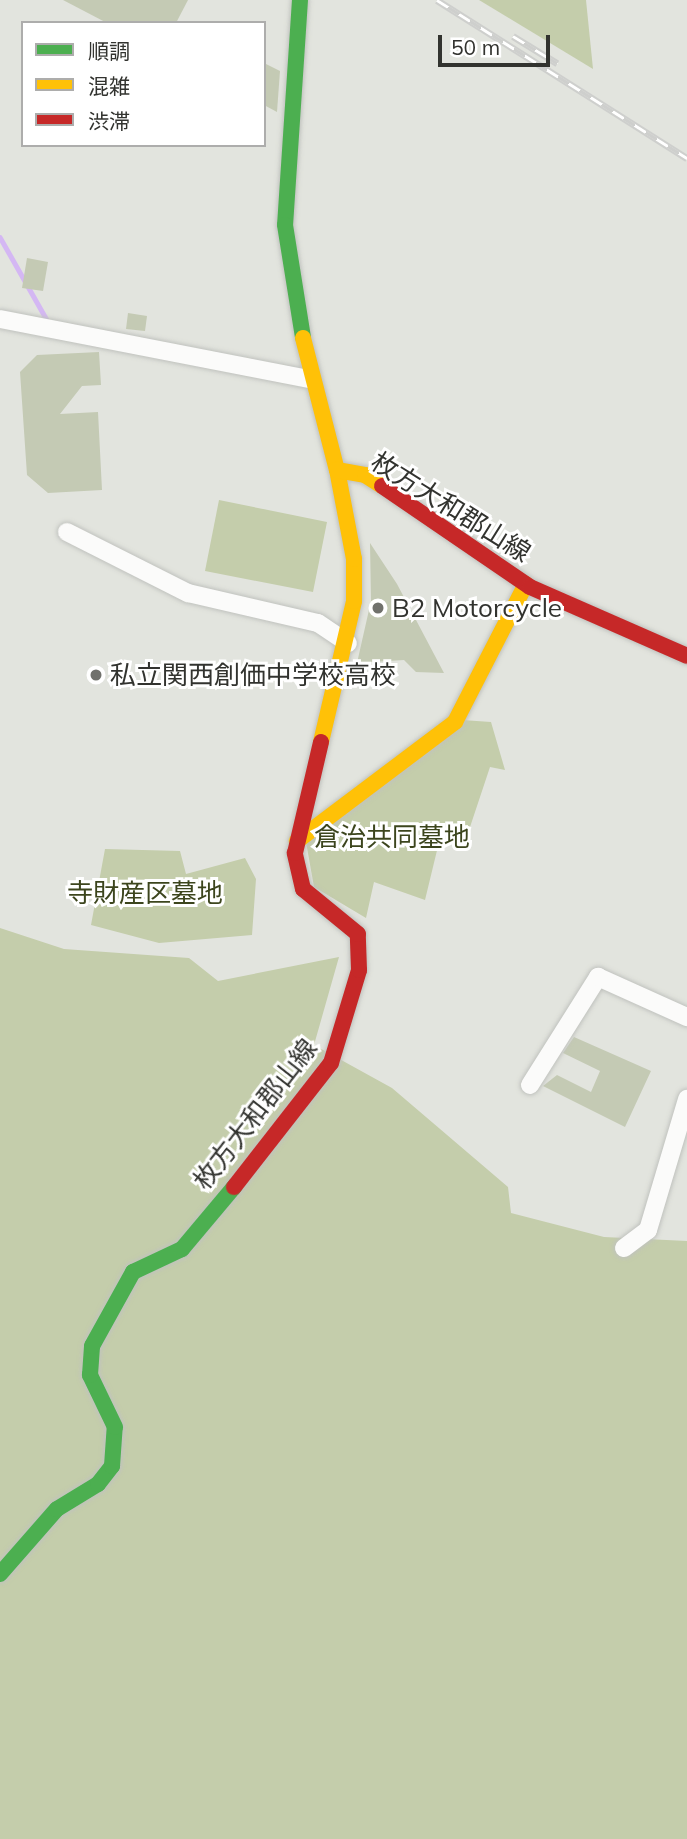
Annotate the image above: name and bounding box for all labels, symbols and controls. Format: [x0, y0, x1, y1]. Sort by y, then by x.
legend [21, 21, 266, 147]
scale bar [442, 21, 554, 65]
text: 50 m [451, 34, 500, 60]
text: 順調 [88, 38, 130, 64]
text: 混雑 [88, 73, 130, 99]
text: 渋滞 [88, 108, 130, 134]
street label: 枚方大和郡山線 [366, 446, 536, 568]
place label: B2 Motorcycle [392, 592, 562, 624]
marker: B2 Motorcycle [370, 600, 386, 616]
place label: 私立関西創価中学校高校 [110, 659, 396, 691]
marker: 私立関西創価中学校高校 [88, 667, 104, 683]
park label: 倉治共同墓地 [314, 821, 470, 853]
park label: 寺財産区墓地 [67, 877, 223, 909]
street label: 枚方大和郡山線 [187, 1033, 323, 1195]

